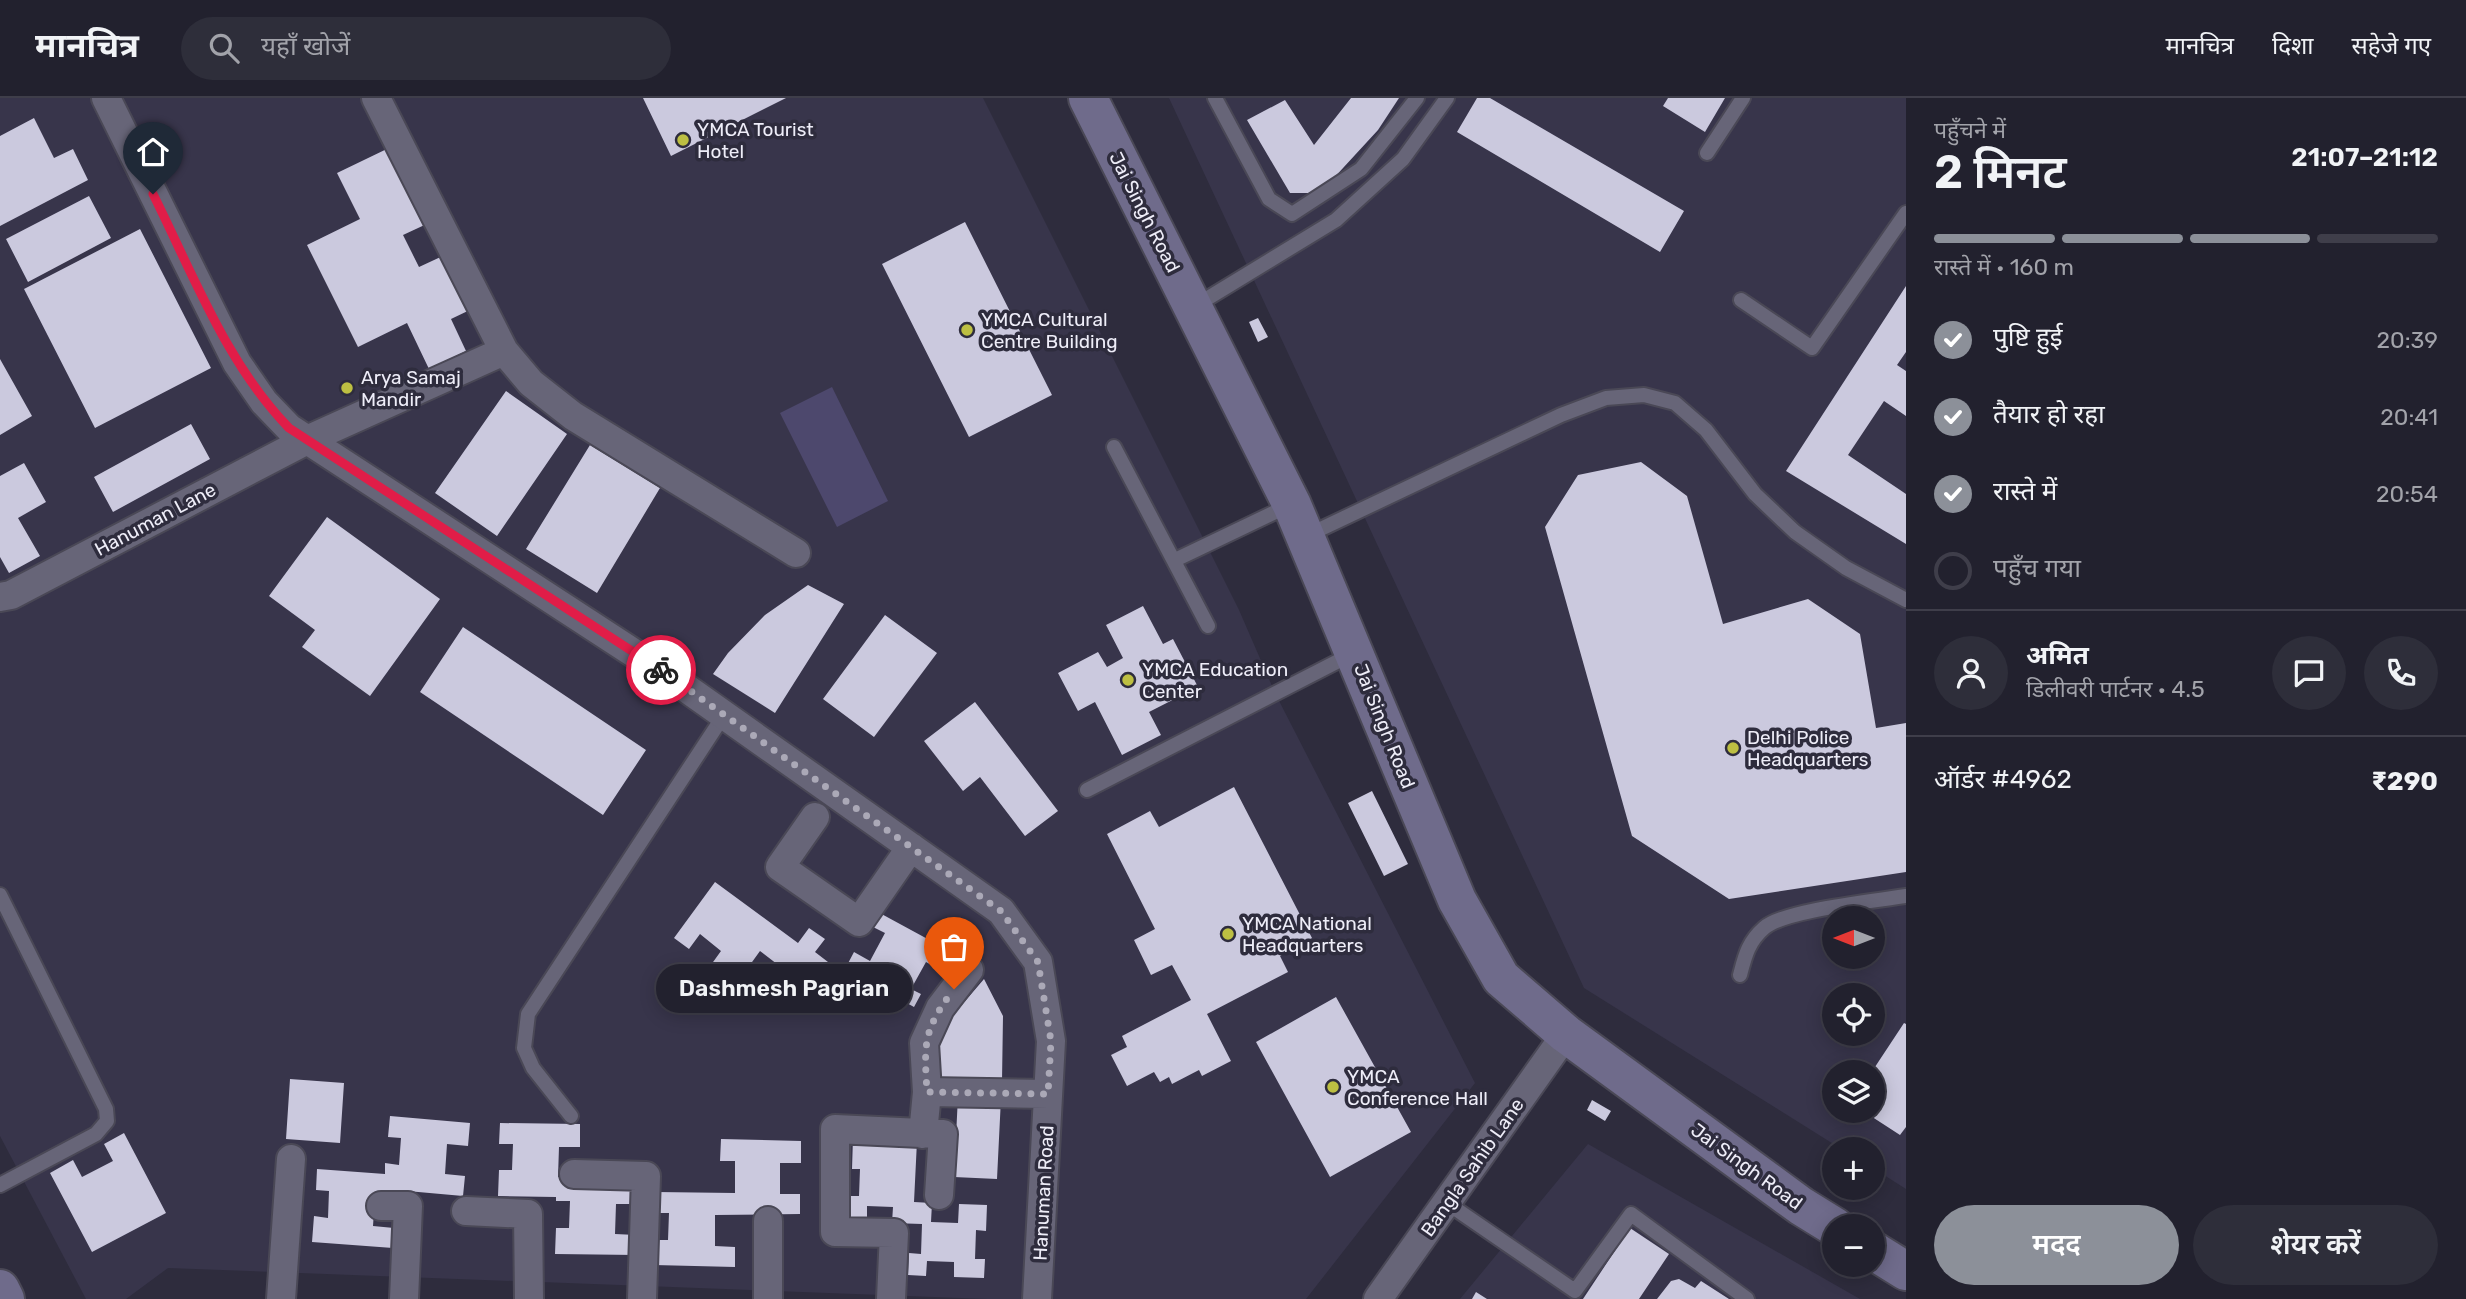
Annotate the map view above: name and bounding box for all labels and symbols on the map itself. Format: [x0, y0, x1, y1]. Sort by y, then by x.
place label: YMCA Tourist Hotel [697, 118, 814, 163]
pin [123, 122, 183, 194]
marker: YMCA Tourist Hotel [675, 132, 691, 148]
street label: Jai Singh Road [1104, 148, 1185, 276]
place label: YMCA Cultural Centre Building [981, 308, 1118, 353]
marker: YMCA Cultural Centre Building [959, 322, 975, 338]
place label: Arya Samaj Mandir [361, 366, 461, 411]
marker: Arya Samaj Mandir [339, 380, 355, 396]
street label: Hanuman Lane [91, 478, 220, 561]
courier [626, 635, 696, 705]
place label: YMCA Education Center [1142, 658, 1288, 703]
street label: Jai Singh Road [1349, 661, 1420, 792]
marker: YMCA Education Center [1120, 672, 1136, 688]
place label: Delhi Police Headquarters [1747, 726, 1868, 771]
marker: Delhi Police Headquarters [1725, 740, 1741, 756]
north arrow [1822, 906, 1885, 970]
place label: YMCA National Headquarters [1242, 912, 1372, 957]
pin [924, 917, 984, 989]
marker: YMCA National Headquarters [1220, 926, 1236, 942]
callout: Dashmesh Pagrian [656, 964, 912, 1014]
place label: YMCA Conference Hall [1347, 1065, 1488, 1110]
marker: YMCA Conference Hall [1325, 1079, 1341, 1095]
street label: Bangla Sahib Lane [1416, 1094, 1529, 1241]
street label: Jai Singh Road [1686, 1118, 1807, 1215]
street label: Hanuman Road [1028, 1125, 1059, 1261]

